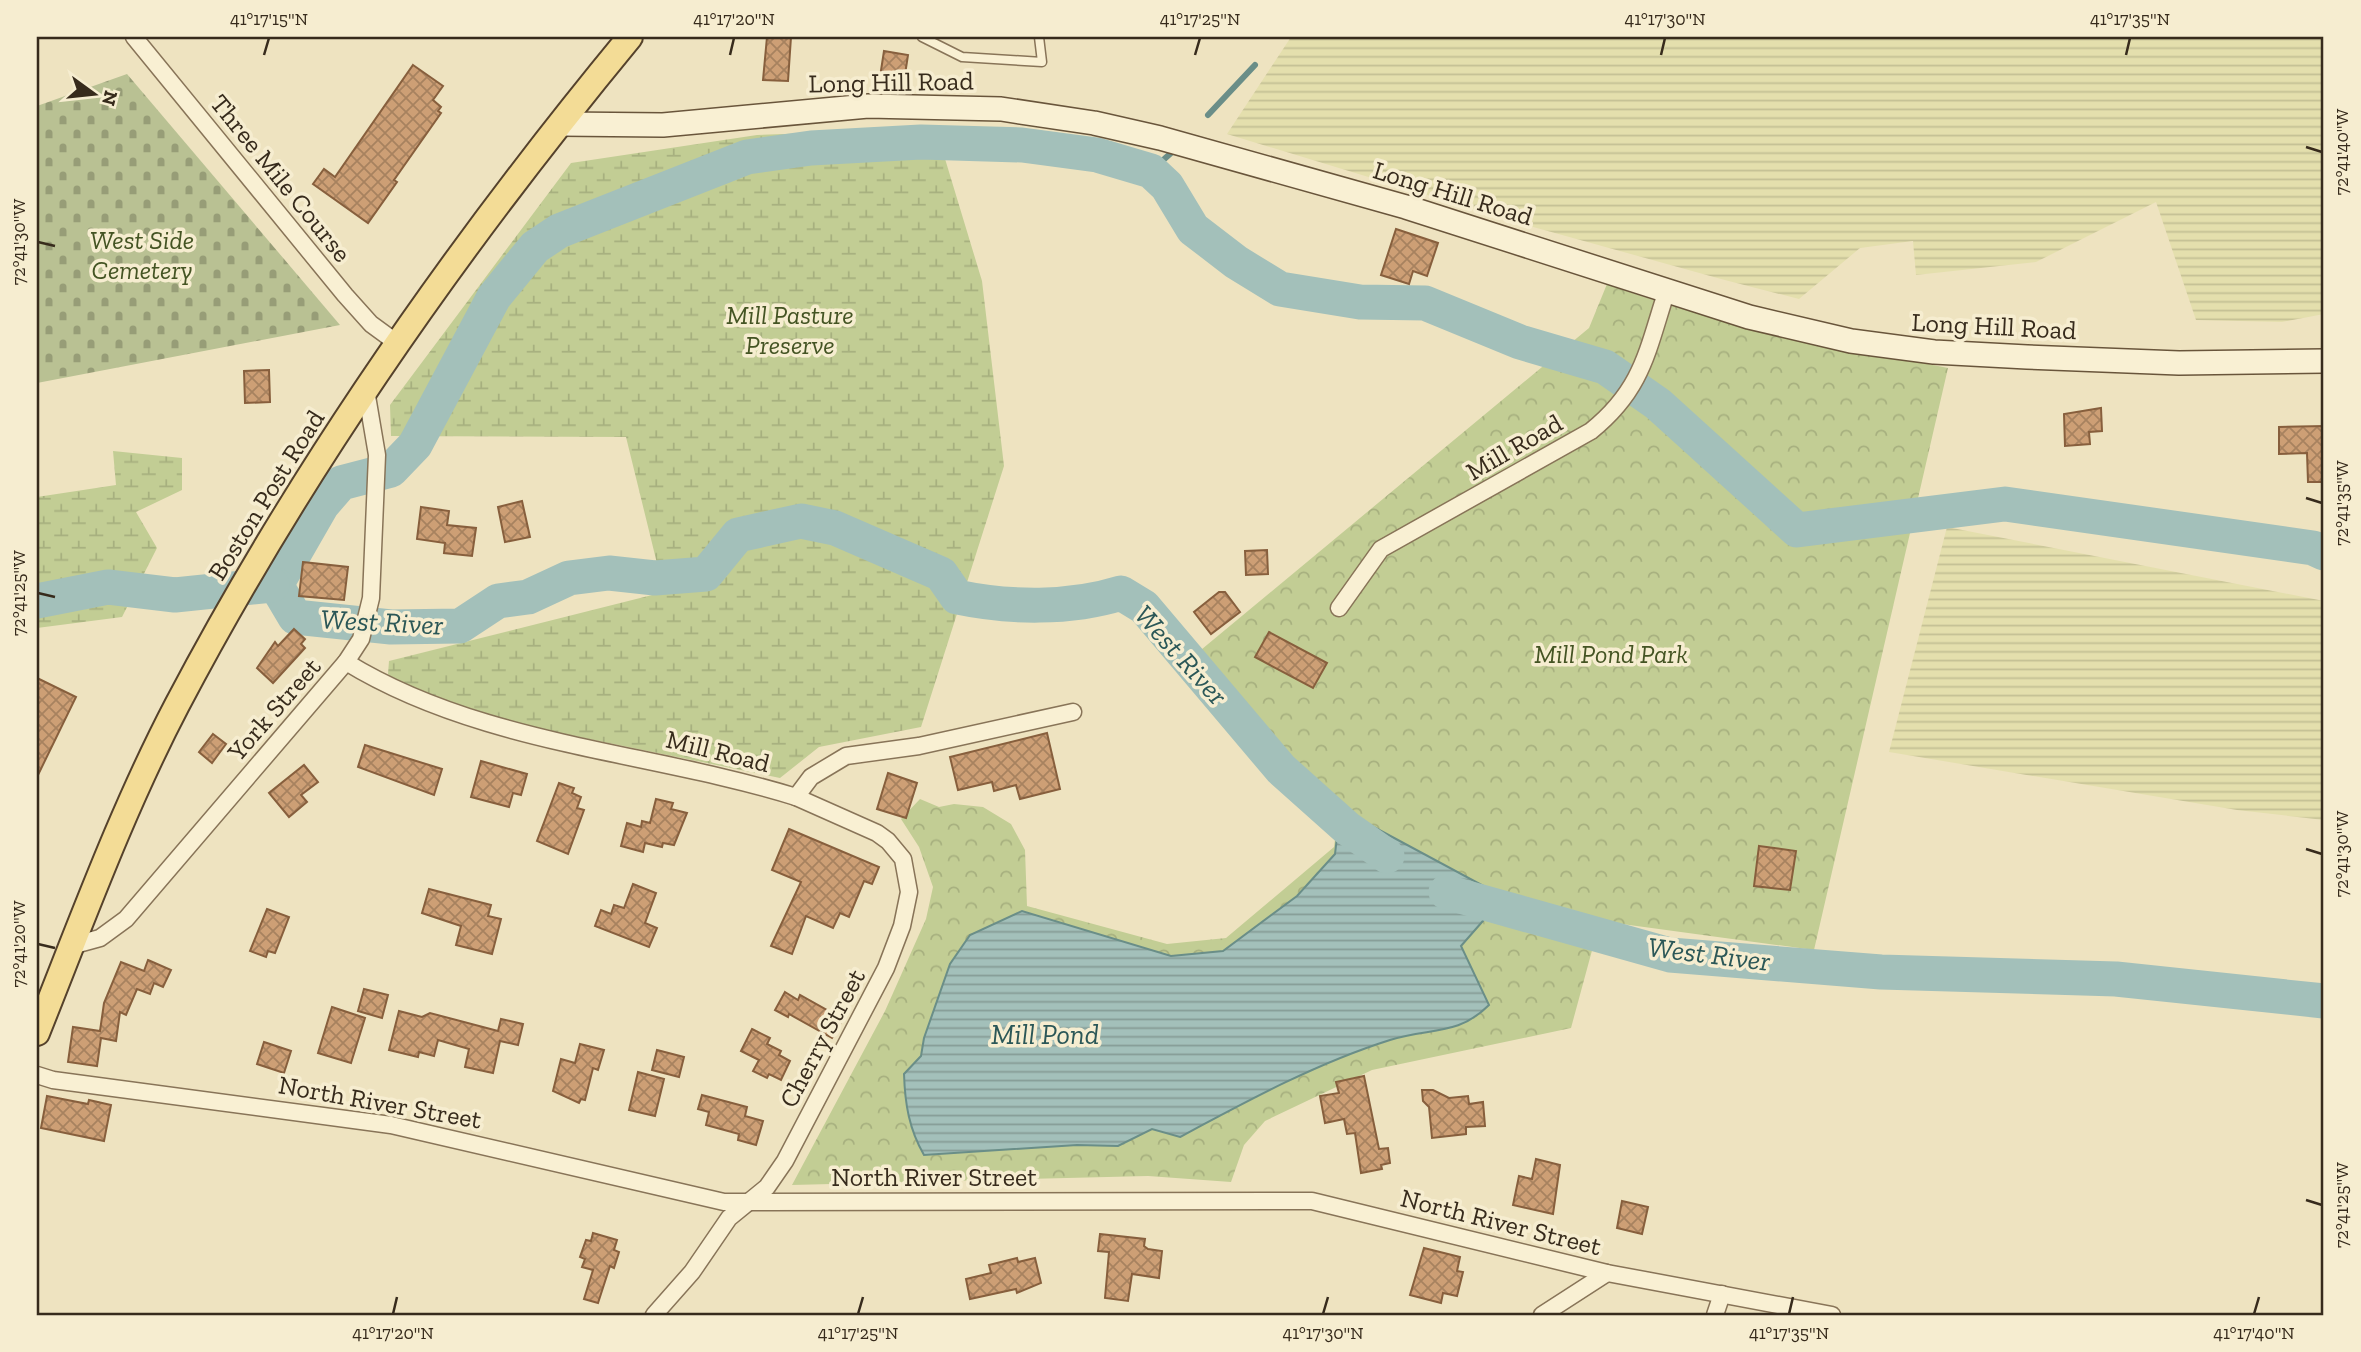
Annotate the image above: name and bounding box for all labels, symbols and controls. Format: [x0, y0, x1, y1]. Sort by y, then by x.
text: 41°17'15"N [230, 8, 308, 30]
text: 41°17'20"N [693, 8, 775, 30]
text: 41°17'25"N [1160, 8, 1240, 30]
text: 41°17'30"N [1624, 8, 1706, 30]
text: 41°17'35"N [2090, 8, 2170, 30]
north arrow [60, 60, 130, 130]
street label: Long Hill Road [808, 65, 974, 99]
text: N [97, 88, 123, 108]
street label: Three Mile Course [204, 88, 358, 268]
text: 72°41'40"W [2331, 108, 2353, 195]
street label: Long Hill Road [1369, 154, 1537, 232]
text: 72°41'30"W [8, 199, 30, 285]
park label: West Side Cemetery [90, 224, 194, 286]
park label: Mill Pasture Preserve [726, 299, 854, 361]
street label: Long Hill Road [1911, 306, 2077, 346]
street label: Boston Post Road [201, 404, 331, 586]
street label: Mill Road [1460, 407, 1568, 487]
text: 72°41'35"W [2331, 460, 2353, 546]
text: 72°41'25"W [8, 550, 30, 636]
water label: West River [1128, 598, 1235, 712]
water label: West River [320, 602, 444, 642]
park label: Mill Pond Park [1534, 638, 1688, 670]
street label: York Street [220, 651, 328, 768]
street label: Mill Road [663, 723, 773, 779]
text: 72°41'30"W [2331, 811, 2353, 897]
text: 72°41'20"W [8, 900, 30, 987]
water label: West River [1646, 930, 1772, 978]
street label: Cherry Street [772, 963, 872, 1113]
water label: Mill Pond [991, 1018, 1099, 1051]
street label: North River Street [276, 1068, 484, 1136]
street label: North River Street [831, 1161, 1037, 1193]
text: 72°41'25"W [2331, 1162, 2353, 1248]
street label: North River Street [1397, 1182, 1605, 1262]
text: 41°17'20"N [352, 1322, 434, 1344]
text: 41°17'25"N [818, 1322, 898, 1344]
text: 41°17'30"N [1282, 1322, 1364, 1344]
text: 41°17'35"N [1749, 1322, 1829, 1344]
text: 41°17'40"N [2213, 1322, 2295, 1344]

